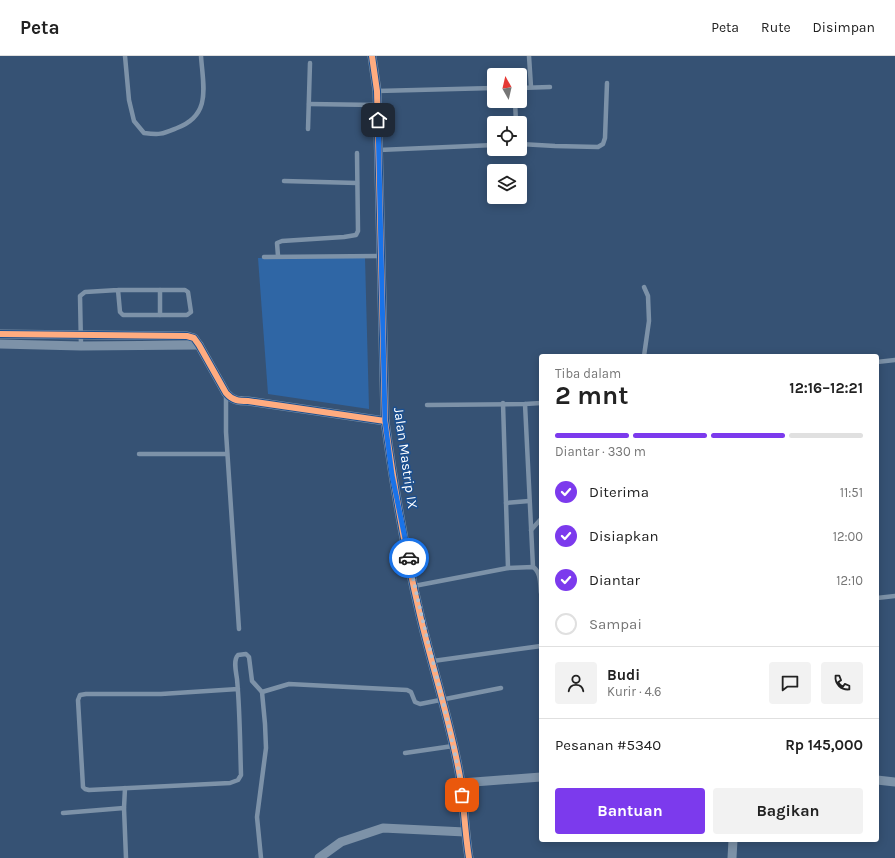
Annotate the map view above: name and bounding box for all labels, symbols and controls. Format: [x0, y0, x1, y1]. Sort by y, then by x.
text: Peta [20, 17, 60, 39]
text: Peta [711, 19, 739, 36]
text: Rute [761, 19, 791, 36]
text: Disimpan [813, 19, 875, 36]
north arrow [487, 68, 527, 108]
map controls [487, 68, 527, 204]
pin [361, 103, 395, 137]
icon: home [367, 109, 389, 131]
button: locate [487, 116, 527, 156]
button: layers [487, 164, 527, 204]
text: Tiba dalam [555, 366, 621, 381]
text: 12:16–12:21 [789, 379, 863, 397]
text: 2 mnt [555, 380, 628, 411]
street label: Jalan Mastrip IX [390, 406, 421, 510]
text: Diantar · 330 m [555, 444, 646, 459]
icon: check [555, 481, 577, 503]
text: Diterima [589, 483, 649, 501]
text: 11:51 [840, 485, 863, 500]
icon: check [555, 525, 577, 547]
text: Disiapkan [589, 527, 659, 545]
text: 12:00 [833, 529, 863, 544]
courier [389, 538, 429, 578]
icon: car [398, 547, 420, 569]
icon: check [555, 569, 577, 591]
text: Diantar [589, 571, 640, 589]
text: 12:10 [836, 573, 863, 588]
text: Sampai [589, 615, 642, 633]
button: person [555, 662, 597, 704]
button: chat [769, 662, 811, 704]
button: phone [821, 662, 863, 704]
text: Budi [607, 666, 640, 684]
text: Kurir · 4.6 [607, 684, 662, 699]
text: Pesanan #5340 [555, 736, 661, 754]
text: Rp 145,000 [785, 736, 863, 754]
pin [445, 778, 479, 812]
icon: bag [451, 784, 473, 806]
button: Bantuan [555, 788, 705, 834]
button: Bagikan [713, 788, 863, 834]

